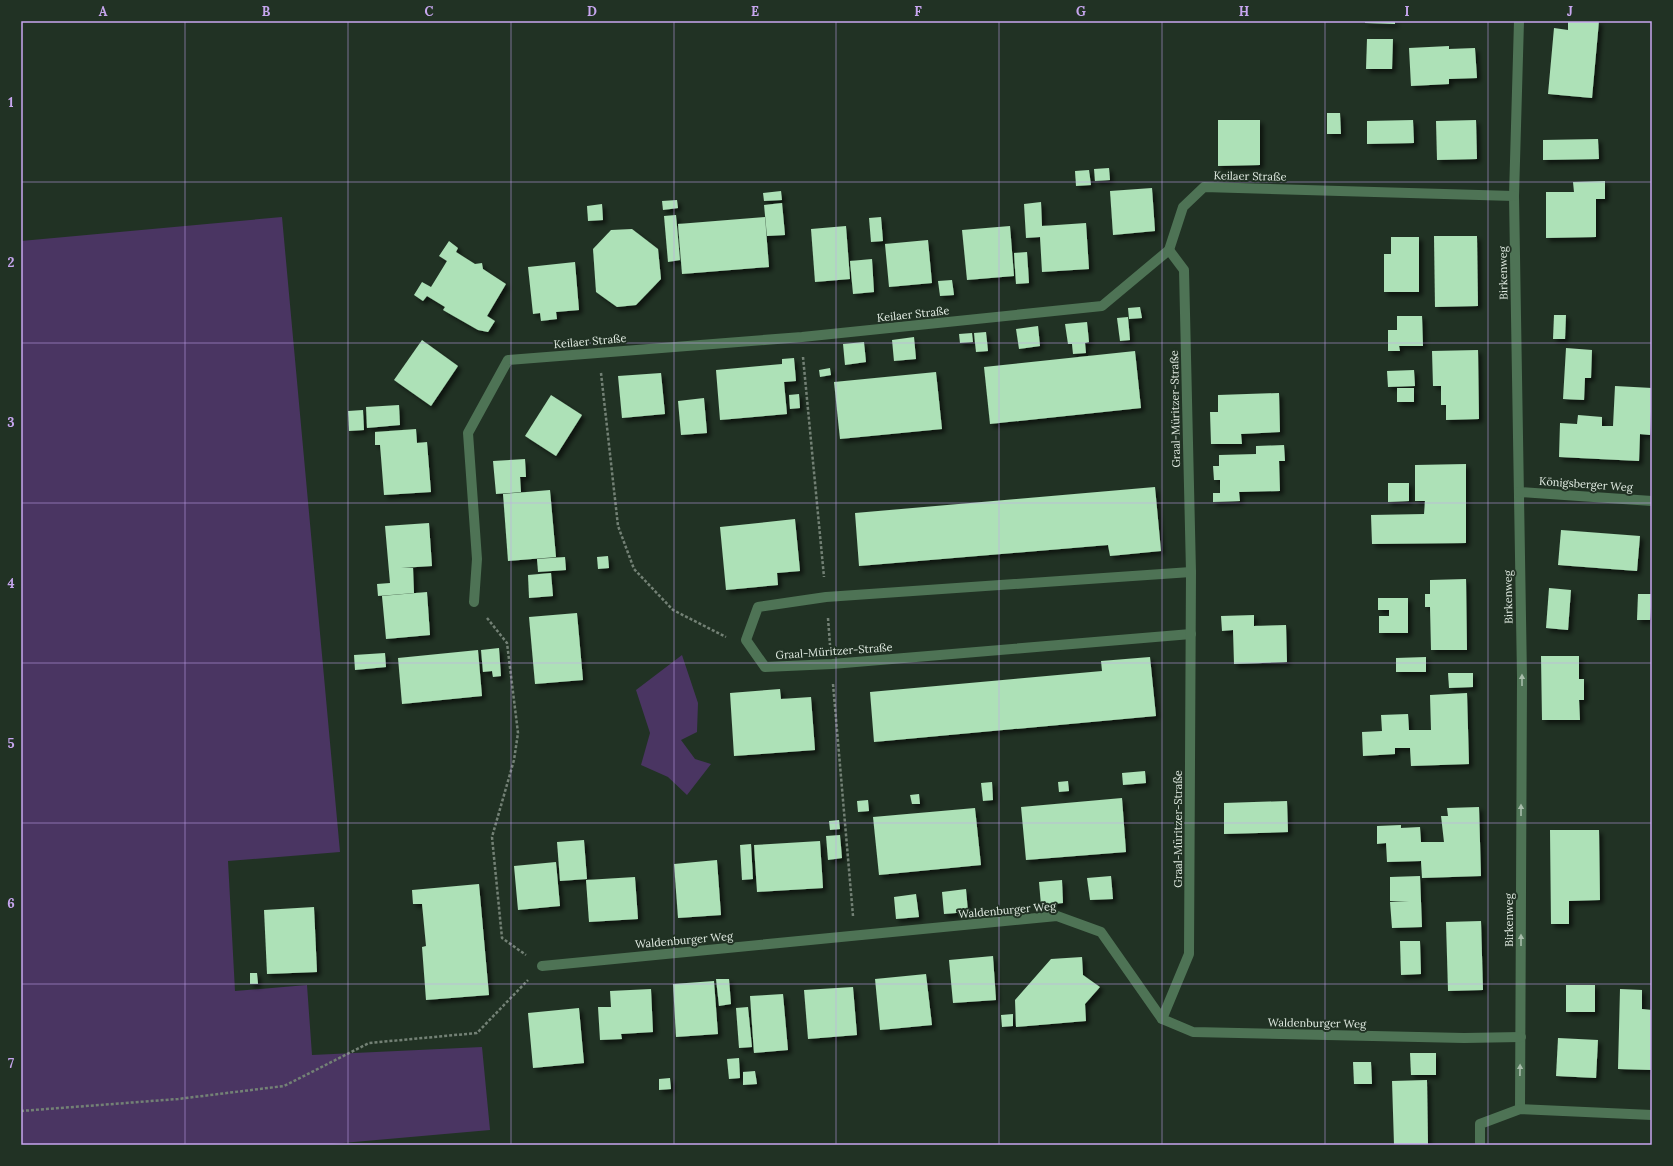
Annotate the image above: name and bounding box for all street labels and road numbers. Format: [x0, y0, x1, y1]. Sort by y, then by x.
street label: Keilaer Straße [1213, 168, 1287, 184]
street label: Birkenweg [1496, 245, 1510, 300]
street label: Keilaer Straße [876, 303, 950, 325]
street label: Keilaer Straße [553, 331, 627, 351]
street label: Graal-Müritzer-Straße [1167, 350, 1183, 468]
street label: Königsberger Weg [1539, 474, 1634, 494]
street label: Birkenweg [1501, 569, 1515, 624]
street label: Graal-Müritzer-Straße [775, 640, 893, 662]
street label: Graal-Müritzer-Straße [1171, 770, 1185, 888]
street label: Birkenweg [1502, 892, 1516, 947]
street label: Waldenburger Weg [957, 899, 1057, 921]
street label: Waldenburger Weg [634, 929, 734, 951]
street label: Waldenburger Weg [1268, 1015, 1367, 1031]

